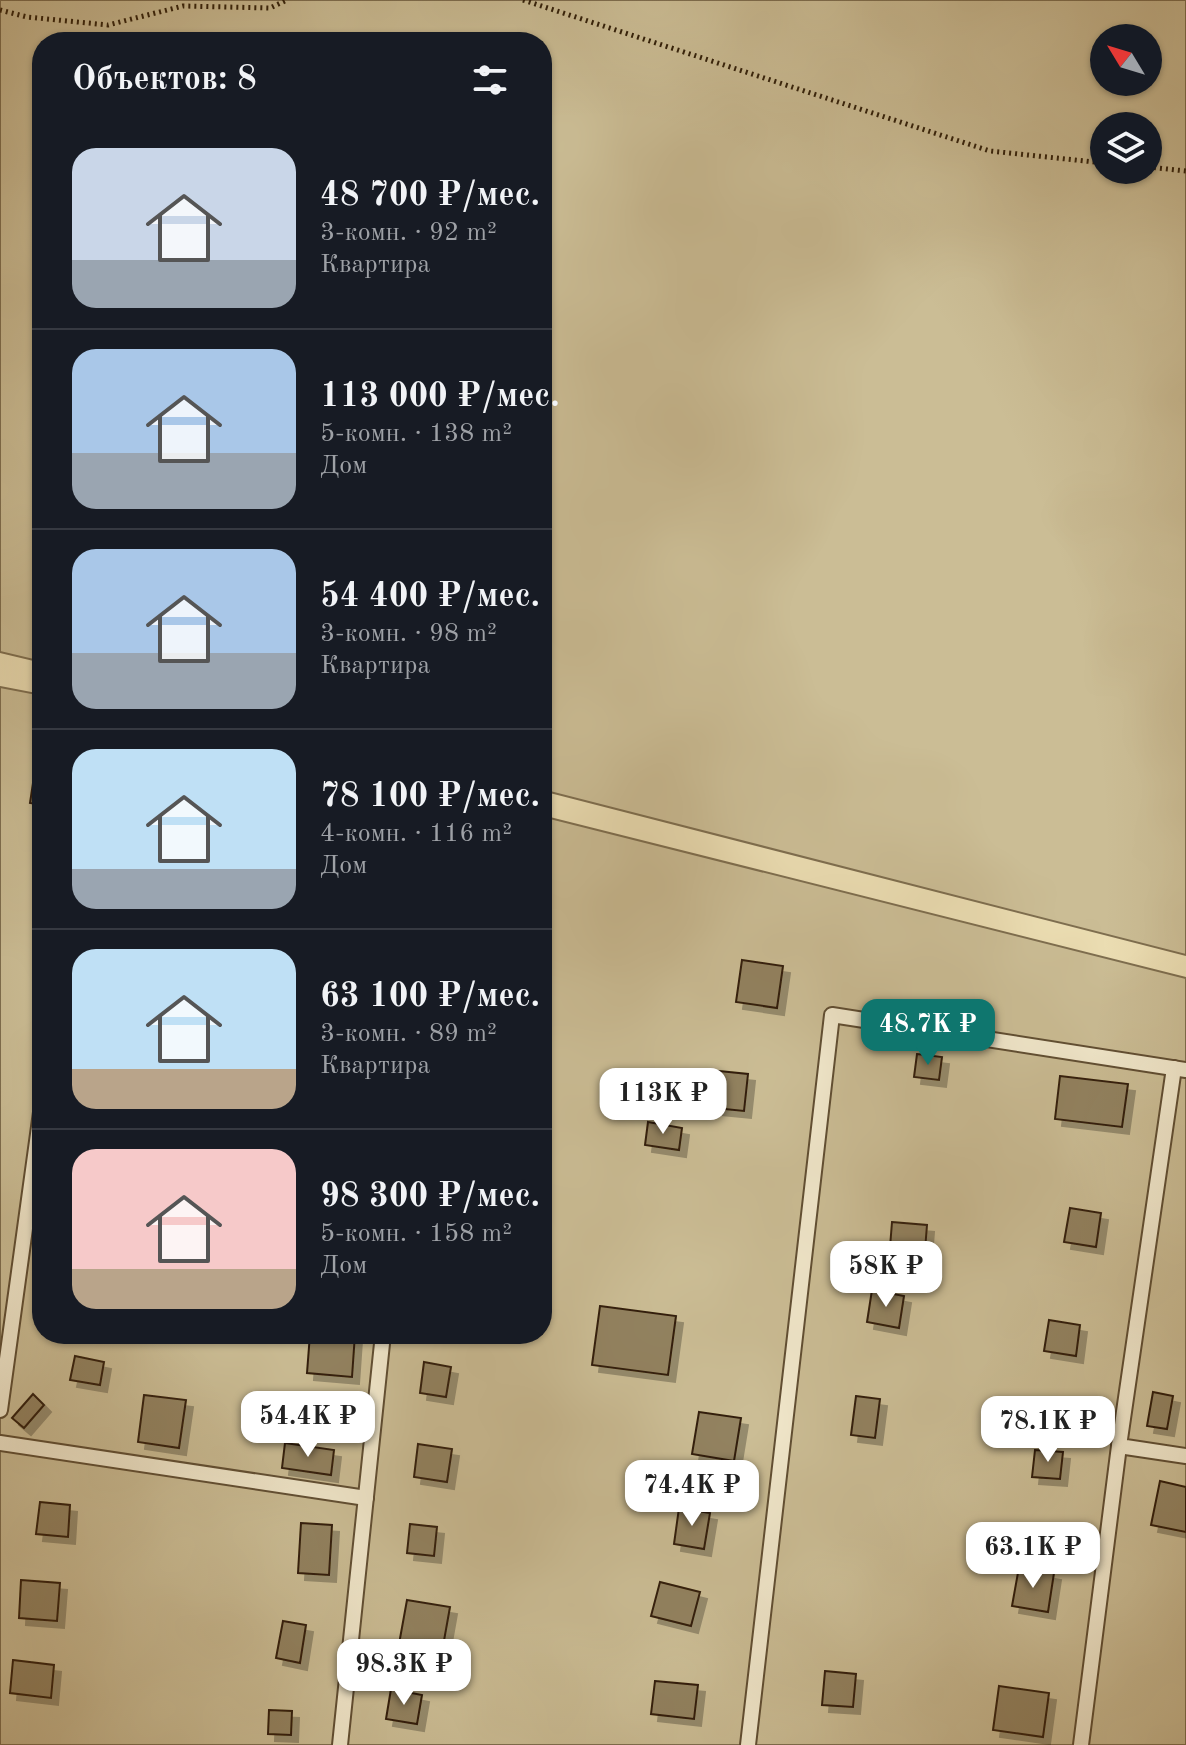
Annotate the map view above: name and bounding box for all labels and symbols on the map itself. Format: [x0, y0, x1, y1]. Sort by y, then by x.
north arrow [1090, 24, 1162, 96]
pin: 48.7K ₽ [854, 999, 1002, 1067]
pin: 113K ₽ [598, 1068, 728, 1136]
pin: 58K ₽ [830, 1241, 942, 1309]
pin: 54.4K ₽ [234, 1391, 382, 1459]
pin: 78.1K ₽ [974, 1396, 1122, 1464]
pin: 74.4K ₽ [618, 1460, 766, 1528]
pin: 63.1K ₽ [959, 1522, 1107, 1590]
pin: 98.3K ₽ [330, 1639, 478, 1707]

